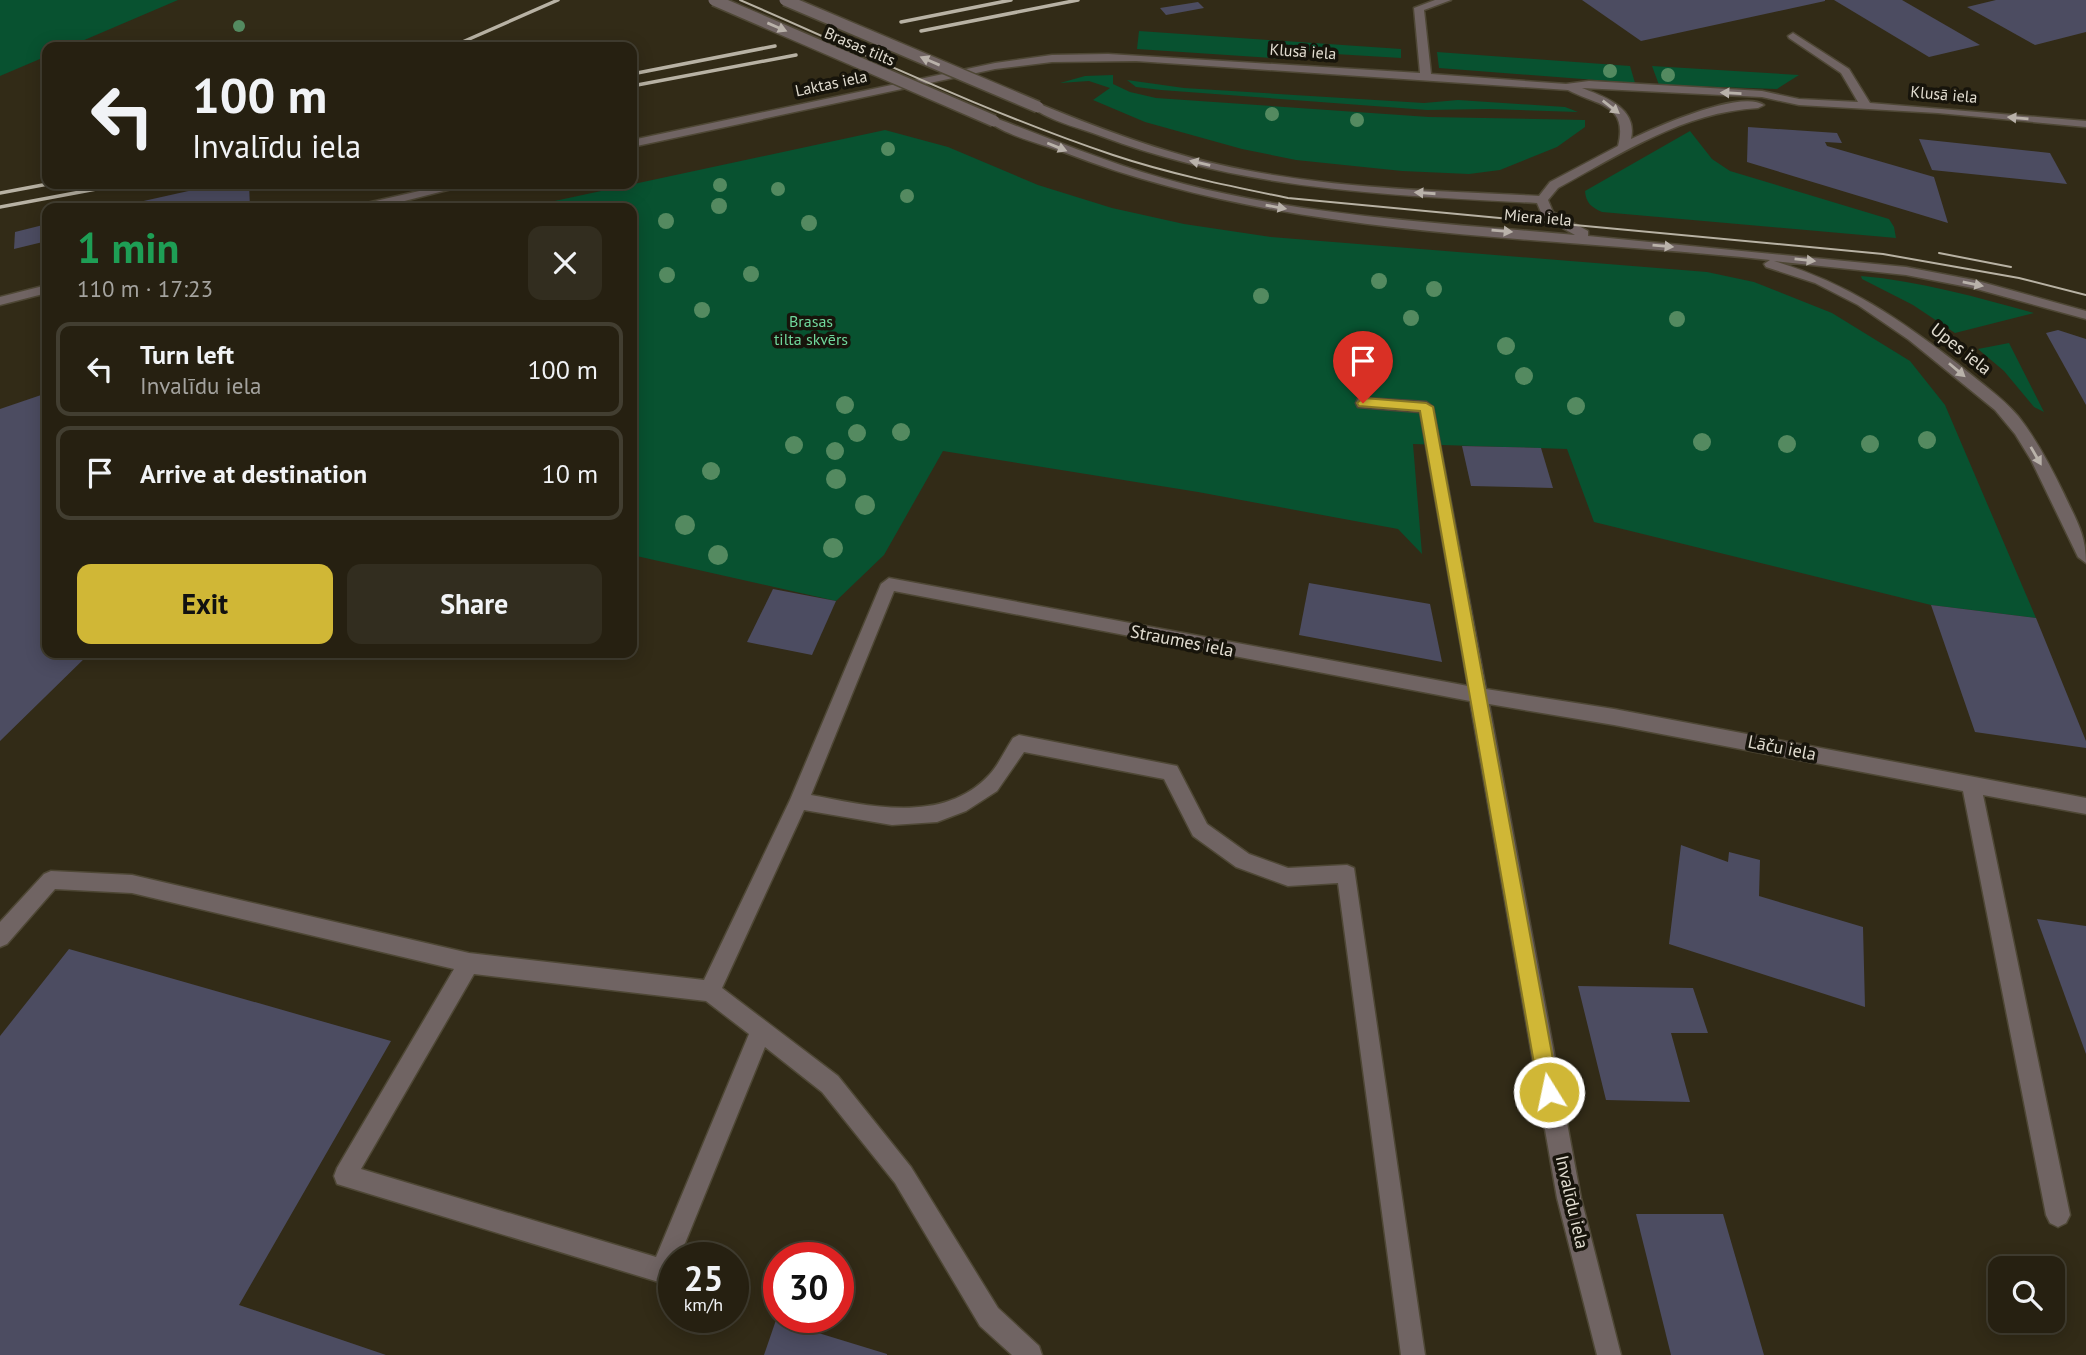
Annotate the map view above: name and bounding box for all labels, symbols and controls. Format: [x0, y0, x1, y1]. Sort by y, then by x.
one-way arrow [766, 22, 787, 33]
street label: Brasas tilts [822, 22, 899, 70]
street label: Klusā iela [1269, 39, 1337, 63]
one-way arrow [920, 56, 941, 67]
text: 100 m [192, 63, 327, 127]
street label: Laktas iela [793, 66, 869, 100]
icon: left [77, 70, 168, 161]
street label: Klusā iela [1910, 81, 1978, 107]
one-way arrow [1720, 87, 1742, 98]
one-way arrow [1602, 100, 1620, 114]
one-way arrow [2007, 112, 2029, 123]
text: Invalīdu iela [192, 125, 361, 167]
one-way arrow [1047, 142, 1068, 153]
one-way arrow [1189, 158, 1211, 169]
one-way arrow [1414, 187, 1436, 198]
one-way arrow [1265, 202, 1287, 213]
street label: Miera iela [1503, 204, 1573, 230]
text: 1 min [77, 220, 179, 275]
button: close [528, 226, 602, 300]
one-way arrow [1492, 226, 1514, 237]
one-way arrow [1652, 240, 1674, 251]
one-way arrow [1795, 255, 1817, 266]
text: 110 m · 17:23 [77, 274, 213, 303]
one-way arrow [1962, 278, 1984, 289]
park label: Brasas tilta skvērs [774, 311, 848, 349]
street label: Upes iela [1926, 318, 1996, 380]
pin [1333, 331, 1393, 403]
text: Turn left [140, 338, 234, 371]
icon: arrive [1344, 342, 1382, 380]
icon: left [81, 350, 119, 388]
text: 100 m [527, 353, 598, 386]
one-way arrow [1948, 363, 1966, 378]
text: Invalīdu iela [140, 371, 262, 400]
one-way arrow [2030, 446, 2042, 466]
icon: arrive [81, 454, 119, 492]
text: Arrive at destination [140, 457, 367, 490]
text: 10 m [542, 457, 598, 490]
button: Exit [77, 564, 333, 644]
button: Share [347, 564, 602, 644]
street label: Straumes iela [1129, 619, 1236, 662]
street label: Lāču iela [1746, 730, 1818, 765]
position arrow [1512, 1055, 1586, 1129]
street label: Invalīdu iela [1551, 1153, 1594, 1251]
speed limit sign: 30 [763, 1242, 854, 1333]
text: 25 [684, 1255, 723, 1301]
map controls [1988, 1256, 2065, 1333]
button: search [1988, 1256, 2065, 1333]
text: km/h [684, 1293, 723, 1316]

